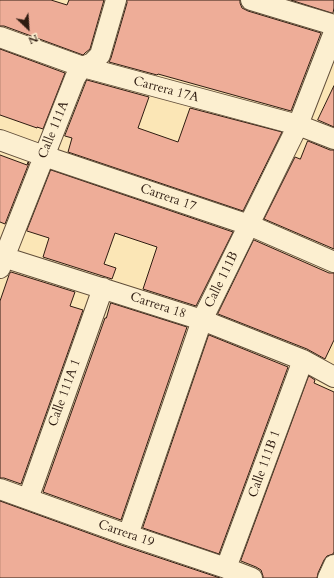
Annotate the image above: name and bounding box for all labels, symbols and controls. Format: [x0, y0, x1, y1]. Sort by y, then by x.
north arrow [8, 8, 48, 48]
text: N [26, 31, 41, 48]
street label: Carrera 17A [131, 74, 201, 106]
street label: Calle 111A [35, 99, 73, 161]
street label: Carrera 17 [138, 181, 198, 215]
street label: Calle 111B [202, 249, 242, 311]
street label: Carrera 18 [128, 290, 188, 322]
street label: Calle 111A 1 [46, 357, 84, 429]
street label: Calle 111B 1 [246, 428, 284, 500]
street label: Carrera 19 [96, 517, 156, 551]

